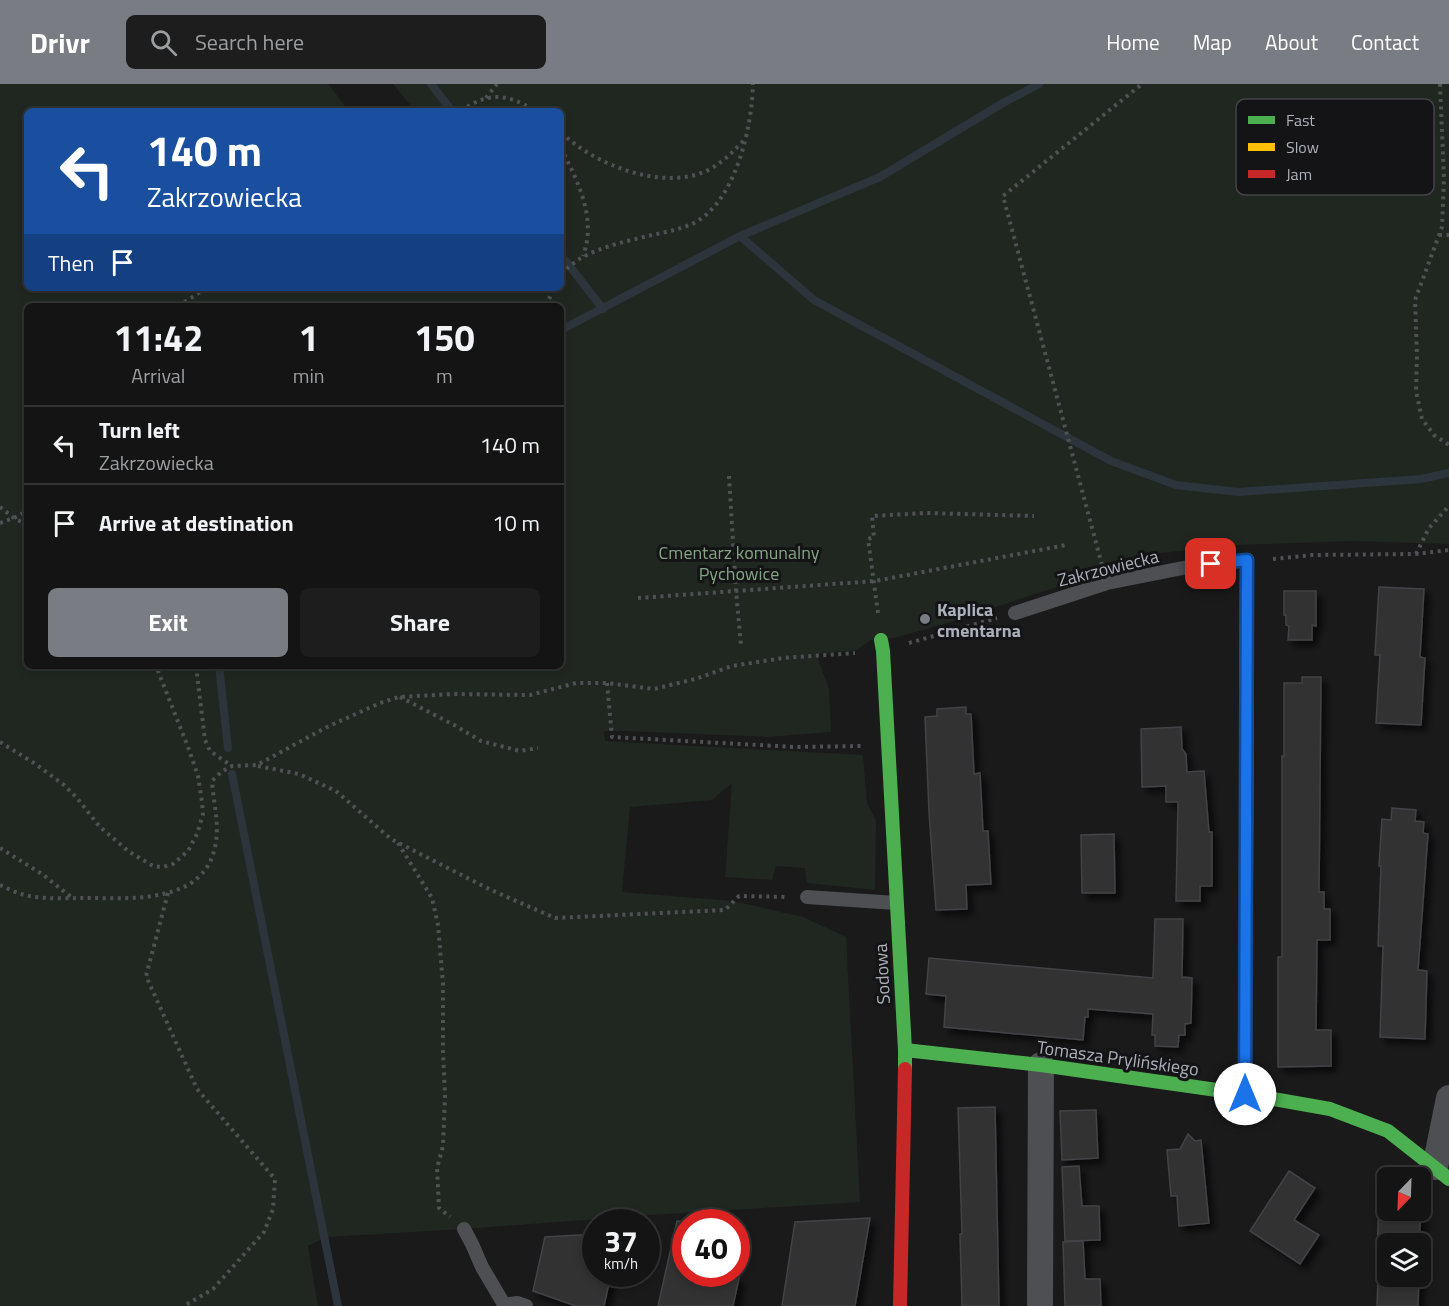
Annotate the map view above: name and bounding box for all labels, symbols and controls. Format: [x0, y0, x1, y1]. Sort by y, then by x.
search box [126, 15, 546, 69]
text: Drivr [30, 21, 90, 64]
text: Search here [195, 25, 304, 59]
icon: search [147, 26, 180, 59]
text: Home [1106, 26, 1160, 58]
text: Map [1193, 26, 1232, 58]
text: About [1265, 26, 1318, 58]
text: Contact [1351, 26, 1419, 58]
legend [1236, 99, 1434, 195]
text: Fast [1286, 108, 1315, 132]
text: 140 m [147, 118, 262, 182]
icon: left [48, 132, 126, 210]
text: Slow [1286, 135, 1319, 159]
text: Jam [1286, 162, 1312, 186]
text: Zakrzowiecka [147, 176, 302, 217]
text: Then [48, 246, 94, 280]
icon: arrive [106, 246, 139, 279]
text: 11:42 [113, 310, 203, 365]
text: 1 [299, 310, 319, 365]
text: 150 [414, 310, 475, 365]
text: Arrival [131, 360, 186, 391]
text: min [293, 360, 325, 391]
text: m [436, 360, 453, 391]
text: Turn left [99, 413, 180, 447]
text: 140 m [480, 428, 540, 462]
icon: left [48, 429, 81, 462]
text: Zakrzowiecka [99, 447, 214, 478]
text: Arrive at destination [99, 506, 294, 540]
text: 10 m [492, 506, 540, 540]
icon: arrive [48, 507, 81, 540]
pin [1185, 538, 1236, 589]
park label: Cmentarz komunalny Pychowice [659, 539, 820, 587]
street label: Zakrzowiecka [1055, 542, 1161, 594]
icon: arrive [1194, 547, 1227, 580]
button: Exit [48, 588, 288, 657]
button: Share [300, 588, 540, 657]
place label: Kaplica cmentarna [937, 596, 1021, 644]
marker: Kaplica cmentarna [918, 612, 932, 626]
street label: Sodowa [867, 943, 897, 1005]
street label: Tomasza Prylińskiego [1035, 1033, 1201, 1083]
position arrow [1213, 1062, 1277, 1126]
north arrow [1377, 1167, 1431, 1221]
map controls [1377, 1167, 1431, 1287]
speed limit sign: 40 [672, 1209, 750, 1287]
text: 37 [604, 1218, 638, 1264]
button: layers [1377, 1233, 1431, 1287]
text: km/h [604, 1252, 638, 1275]

